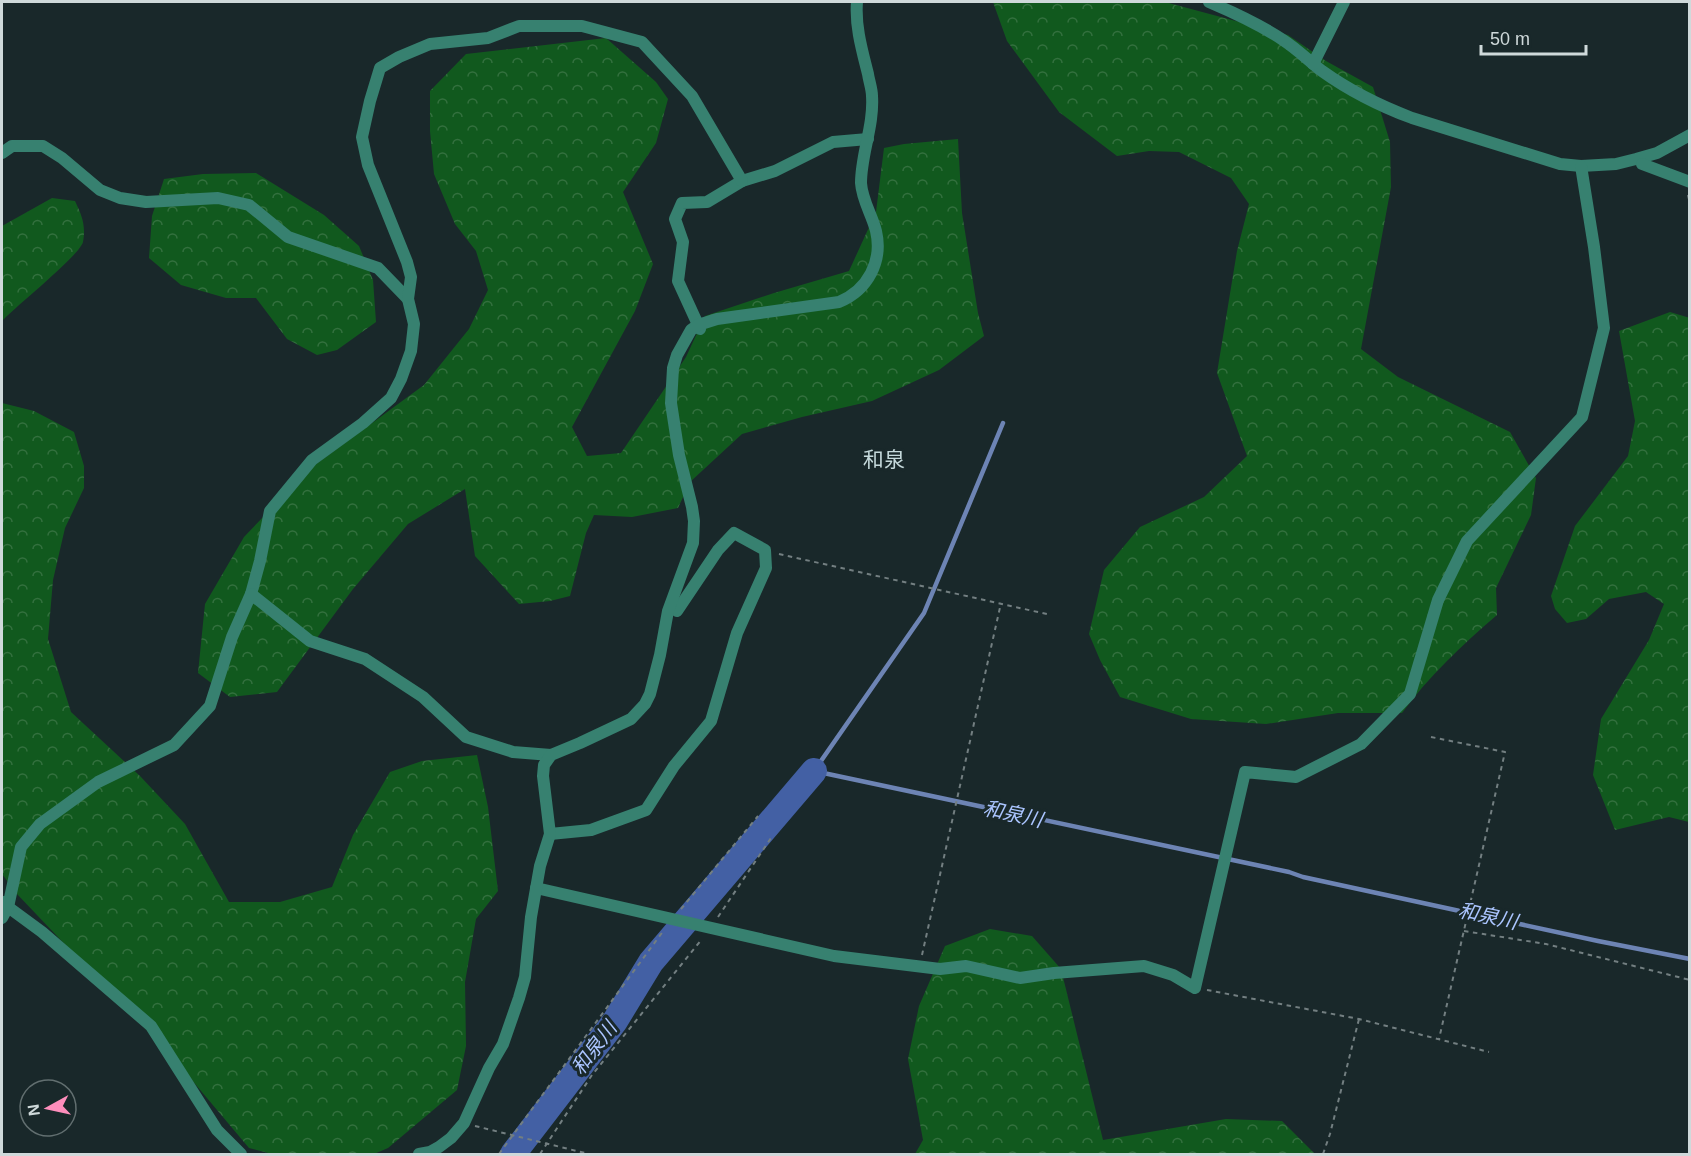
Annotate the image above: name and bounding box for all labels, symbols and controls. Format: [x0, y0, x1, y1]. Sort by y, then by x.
scale bar [1481, 18, 1586, 56]
text: 50 m [1490, 29, 1530, 49]
district label: 和泉 [863, 448, 905, 471]
water label: 和泉川 [981, 797, 1047, 831]
water label: 和泉川 [1456, 899, 1522, 933]
water label: 和泉川 [567, 1016, 622, 1079]
north arrow [18, 1078, 78, 1138]
text: N [24, 1103, 43, 1117]

